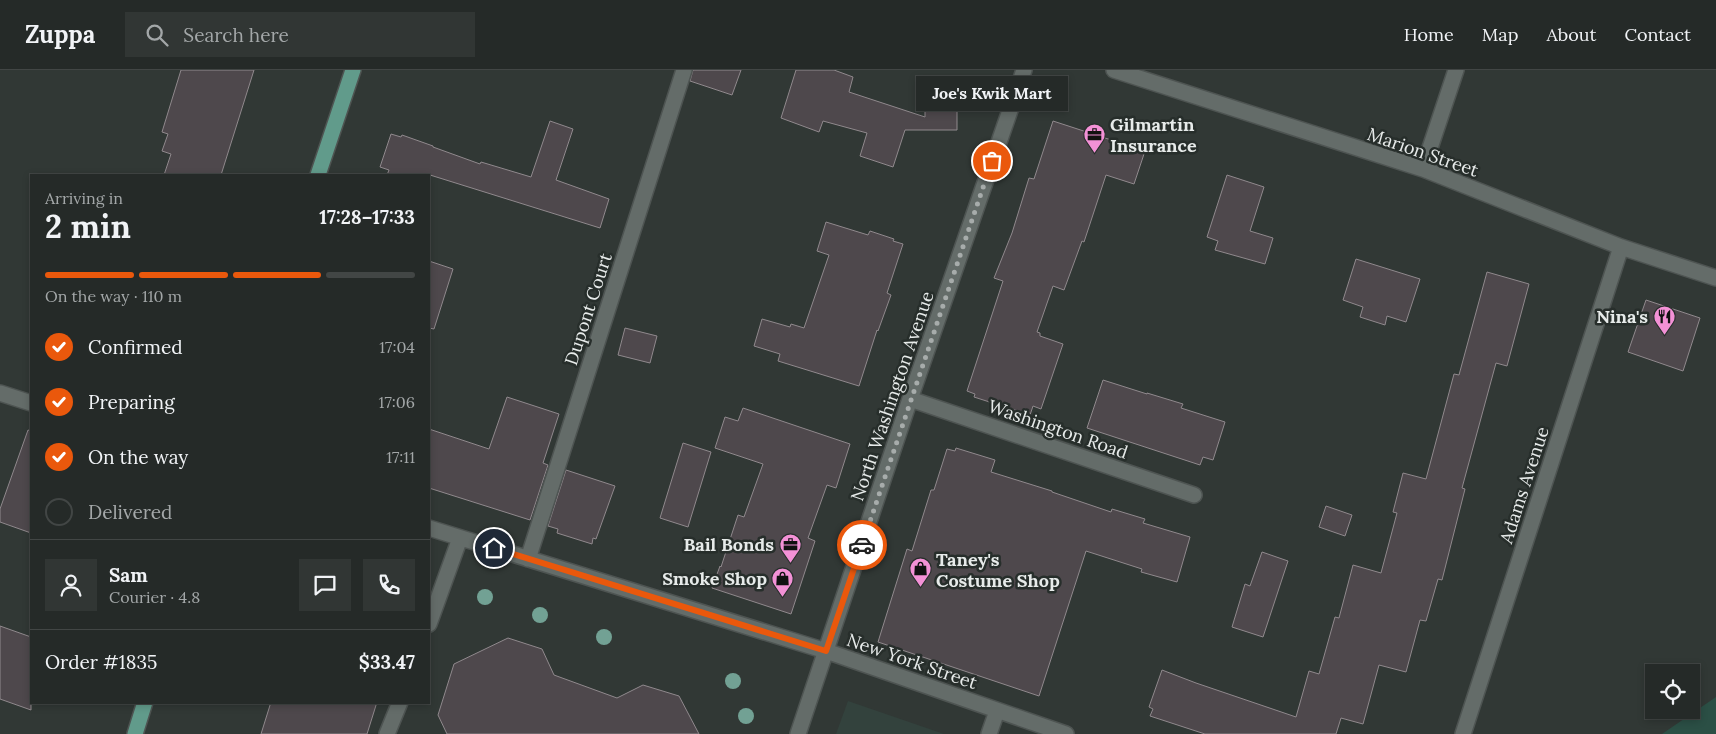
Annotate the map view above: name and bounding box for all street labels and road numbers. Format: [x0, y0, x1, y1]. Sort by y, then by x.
street label: Marion Street [1364, 122, 1482, 182]
street label: Dupont Court [559, 250, 617, 368]
street label: North Washington Avenue [845, 288, 939, 504]
street label: Washington Road [985, 394, 1131, 464]
street label: Adams Avenue [1494, 423, 1554, 547]
street label: New York Street [844, 628, 980, 694]

